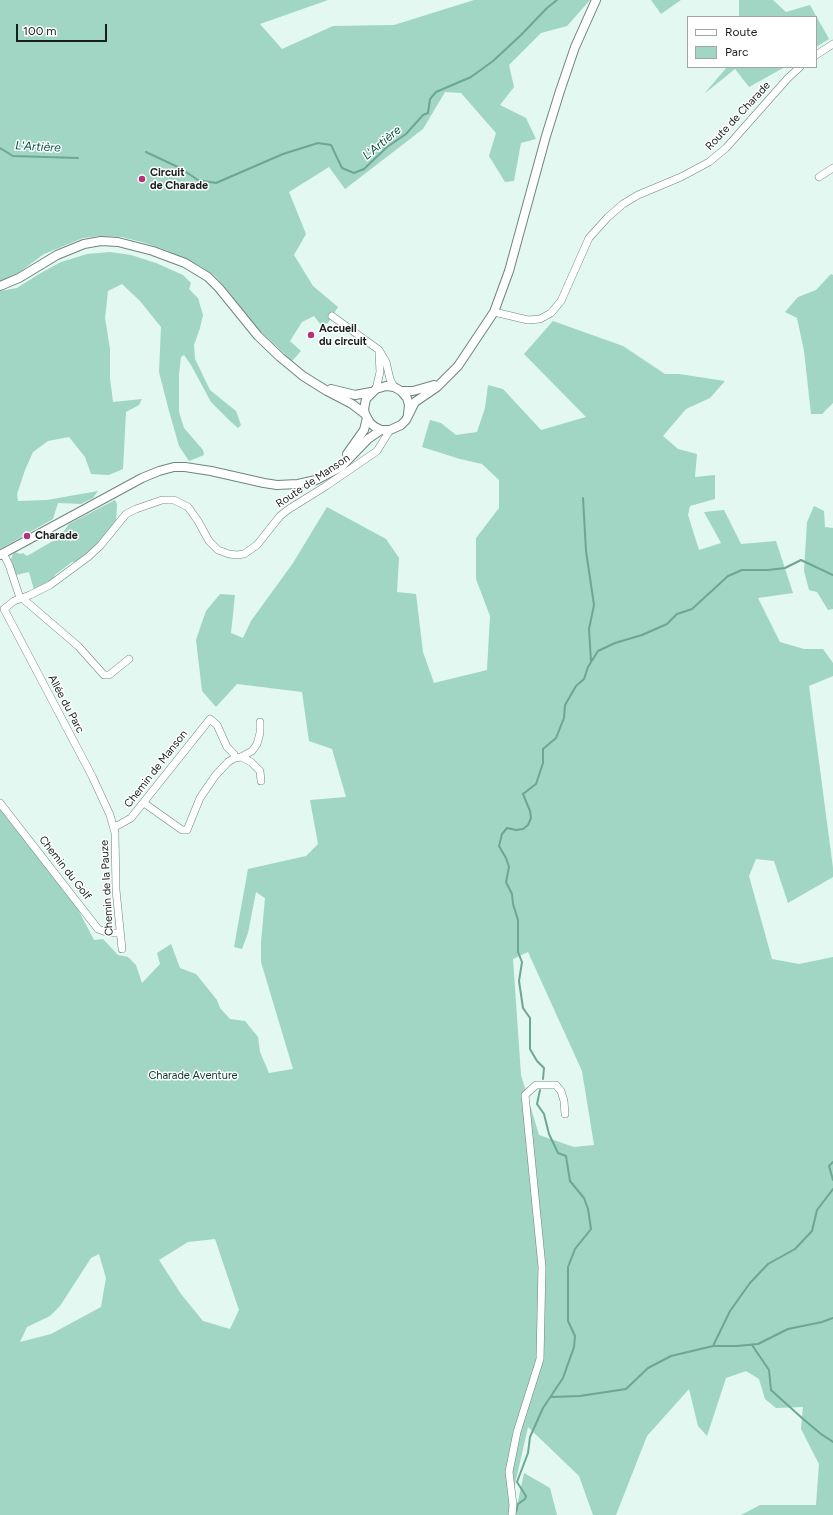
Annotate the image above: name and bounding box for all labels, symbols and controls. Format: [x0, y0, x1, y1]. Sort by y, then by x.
scale bar [18, 16, 109, 42]
legend [687, 16, 817, 68]
text: 100 m [23, 24, 57, 38]
text: Route [725, 25, 757, 39]
text: Parc [725, 45, 749, 59]
street label: Route de Charade [703, 79, 773, 153]
water label: L'Artière [360, 123, 404, 163]
water label: L'Artière [15, 139, 61, 155]
place label: Circuit de Charade [150, 166, 208, 192]
marker: Circuit de Charade [137, 174, 147, 184]
place label: Accueil du circuit [319, 322, 367, 348]
marker: Accueil du circuit [306, 330, 316, 340]
street label: Route de Manson [274, 451, 352, 511]
place label: Charade [35, 529, 78, 543]
marker: Charade [22, 531, 32, 541]
street label: Allée du Parc [45, 673, 87, 735]
street label: Chemin de Manson [122, 728, 190, 810]
street label: Chemin du Golf [36, 833, 94, 903]
street label: Chemin de la Pauze [98, 840, 116, 936]
park label: Charade Aventure [148, 1069, 238, 1083]

